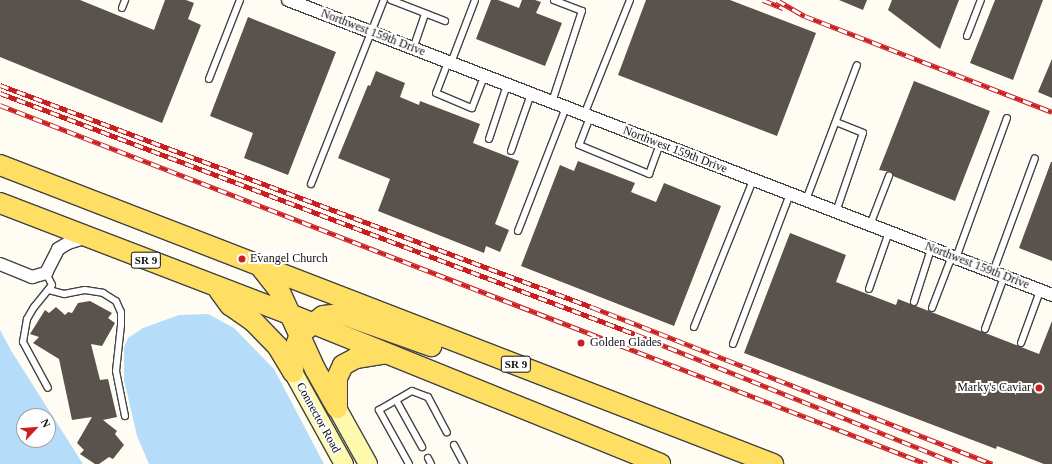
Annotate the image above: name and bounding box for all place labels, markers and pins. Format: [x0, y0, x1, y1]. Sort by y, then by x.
place label: Evangel Church [250, 252, 328, 266]
marker: Evangel Church [237, 254, 247, 264]
place label: Golden Glades [590, 336, 662, 350]
marker: Golden Glades [575, 337, 587, 349]
place label: Marky's Caviar [957, 381, 1031, 395]
marker: Marky's Caviar [1034, 383, 1044, 393]

